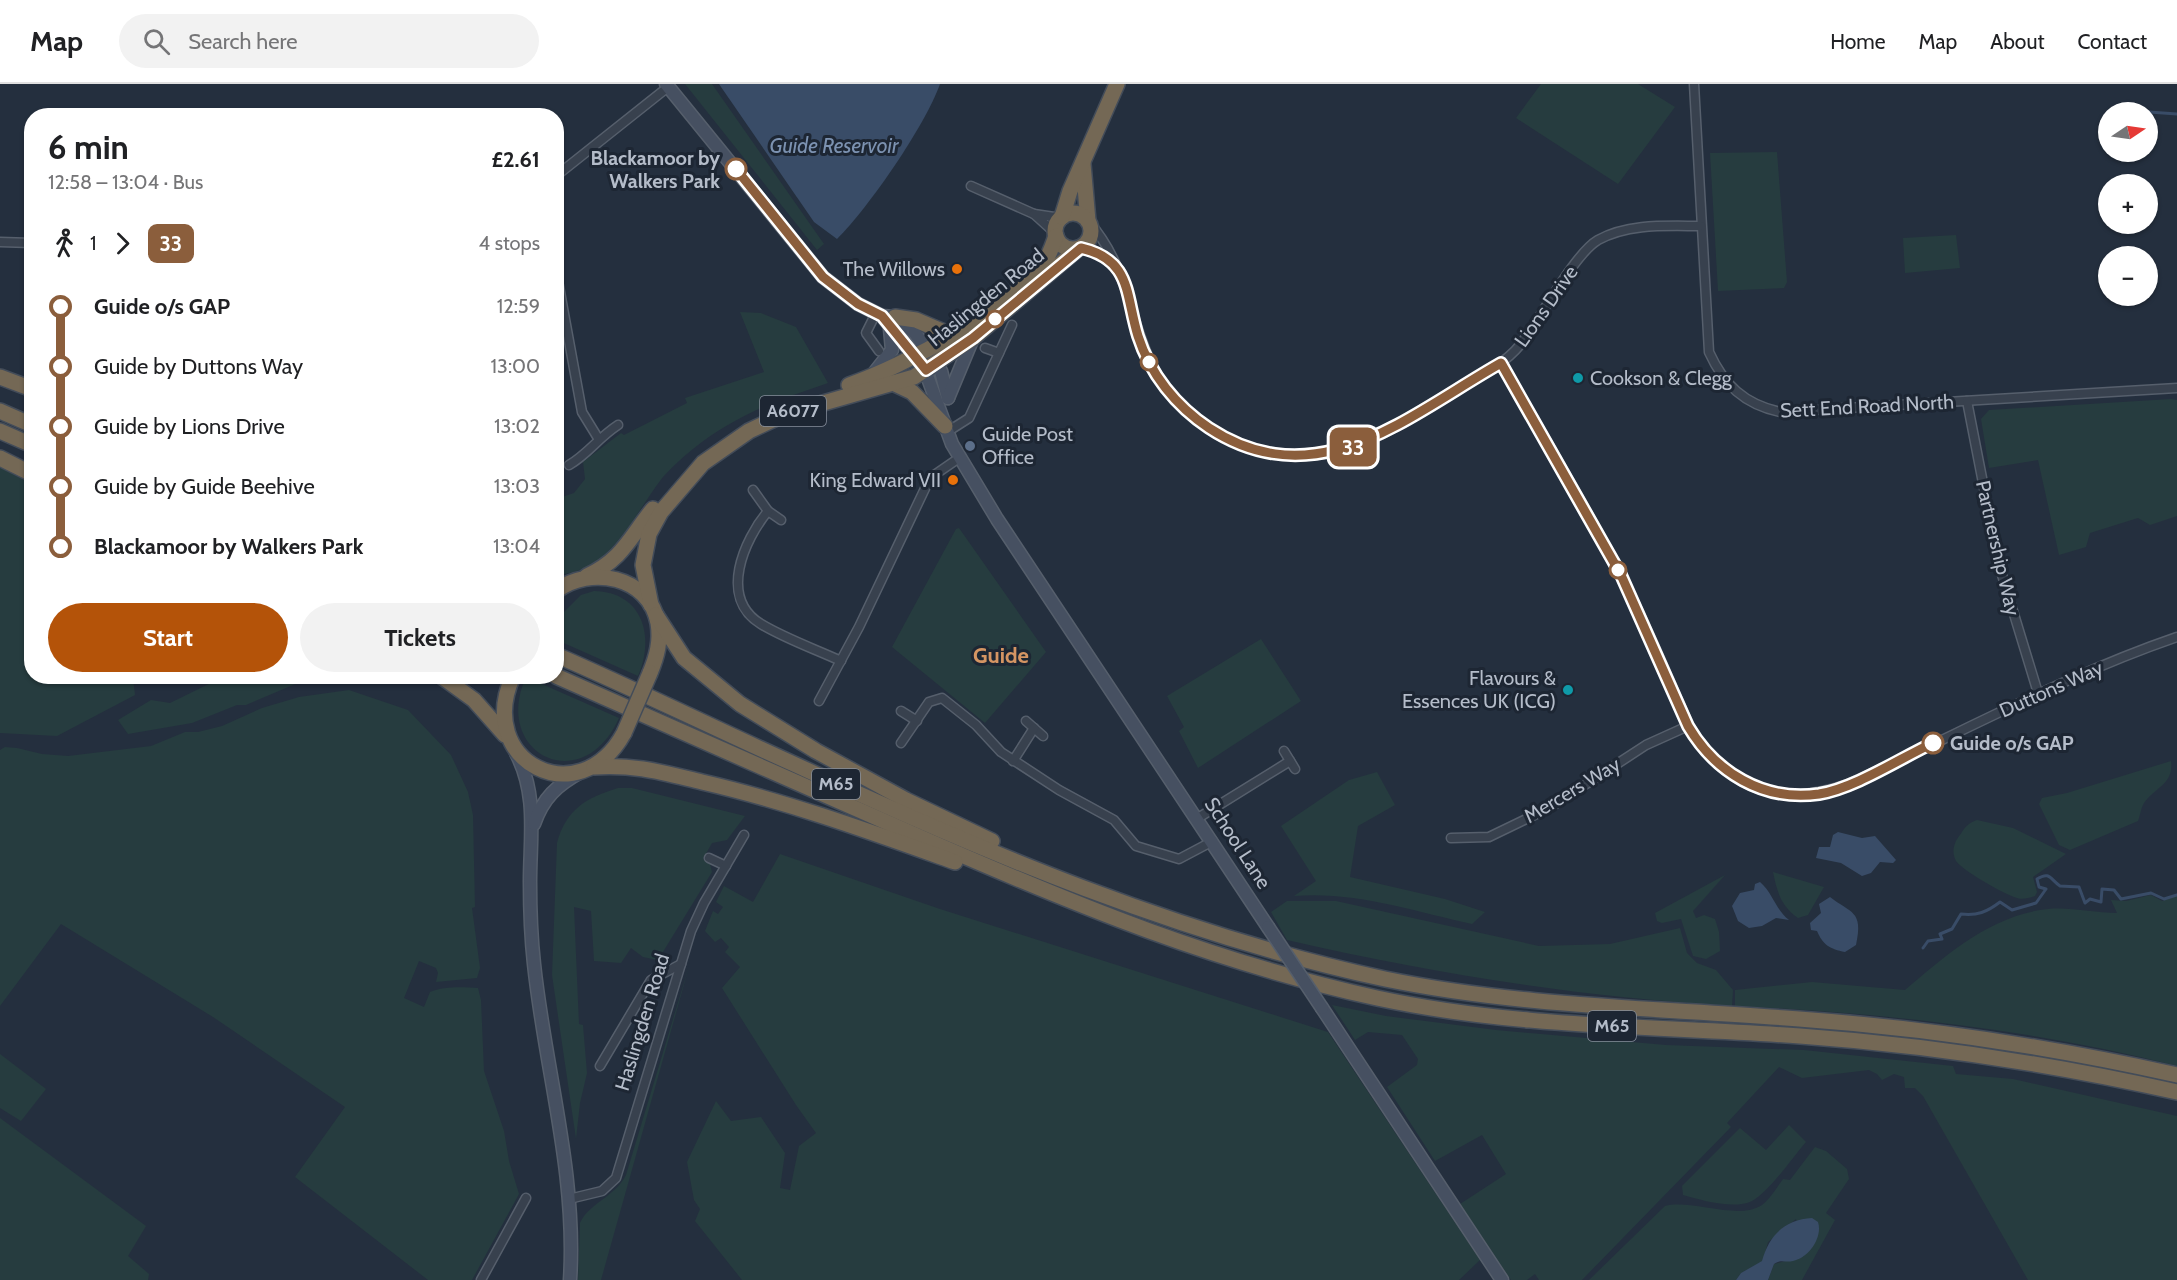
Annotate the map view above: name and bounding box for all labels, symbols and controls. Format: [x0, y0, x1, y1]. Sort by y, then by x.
search box [119, 14, 539, 68]
text: Map [30, 24, 83, 58]
icon: search [140, 25, 173, 58]
text: Search here [188, 28, 297, 55]
text: Home [1830, 29, 1886, 54]
text: Map [1919, 29, 1957, 54]
text: About [1990, 29, 2044, 54]
text: Contact [2077, 29, 2147, 54]
north arrow [2098, 102, 2158, 162]
map controls [2098, 102, 2158, 306]
text: 6 min [48, 127, 129, 167]
water label: Guide Reservoir [770, 133, 900, 158]
text: £2.61 [492, 146, 540, 173]
place label: Blackamoor by Walkers Park [591, 146, 720, 193]
marker: Blackamoor by Walkers Park [725, 158, 747, 180]
text: 12:58 – 13:04 · Bus [48, 170, 203, 194]
button: + [2098, 174, 2158, 234]
icon: walk [48, 227, 81, 260]
icon: forward [106, 227, 139, 260]
text: 1 [90, 231, 97, 255]
text: 33 [160, 231, 182, 256]
text: 4 stops [479, 231, 540, 255]
street label: Haslingden Road [923, 243, 1049, 351]
button: − [2098, 246, 2158, 306]
place label: The Willows [843, 257, 945, 281]
street label: Lions Drive [1509, 261, 1583, 351]
marker: The Willows [950, 262, 964, 276]
text: Guide o/s GAP [94, 293, 230, 320]
text: 12:59 [497, 294, 540, 318]
unlabelled marker [986, 310, 1004, 328]
text: Guide by Duttons Way [94, 353, 303, 380]
unlabelled marker [1140, 353, 1158, 371]
text: 13:00 [491, 354, 540, 378]
place label: Cookson & Clegg [1590, 366, 1733, 390]
marker: Cookson & Clegg [1571, 371, 1585, 385]
street label: Sett End Road North [1779, 389, 1955, 423]
road number: A6077 [760, 396, 826, 426]
text: Guide by Lions Drive [94, 413, 285, 440]
text: 13:02 [494, 414, 540, 438]
place label: Guide Post Office [982, 422, 1073, 469]
line badge: 33 [1326, 428, 1380, 466]
text: 33 [1342, 435, 1364, 460]
marker: Guide Post Office [963, 439, 977, 453]
place label: King Edward VII [809, 468, 941, 492]
text: Guide by Guide Beehive [94, 473, 315, 500]
marker: King Edward VII [946, 473, 960, 487]
text: 13:03 [494, 474, 540, 498]
street label: Partnership Way [1971, 478, 2025, 618]
text: Blackamoor by Walkers Park [94, 533, 363, 560]
text: 13:04 [493, 534, 540, 558]
unlabelled marker [1609, 561, 1627, 579]
button: Start [48, 603, 288, 672]
button: Tickets [300, 603, 540, 672]
district label: Guide [973, 642, 1029, 669]
street label: Duttons Way [1996, 656, 2106, 722]
place label: Flavours & Essences UK (ICG) [1402, 666, 1556, 713]
marker: Flavours & Essences UK (ICG) [1561, 683, 1575, 697]
place label: Guide o/s GAP [1950, 731, 2074, 755]
marker: Guide o/s GAP [1922, 732, 1944, 754]
street label: Mercers Way [1520, 752, 1624, 828]
road number: M65 [812, 769, 860, 799]
street label: School Lane [1200, 793, 1276, 893]
street label: Haslingden Road [610, 950, 674, 1094]
road number: M65 [1588, 1011, 1636, 1041]

